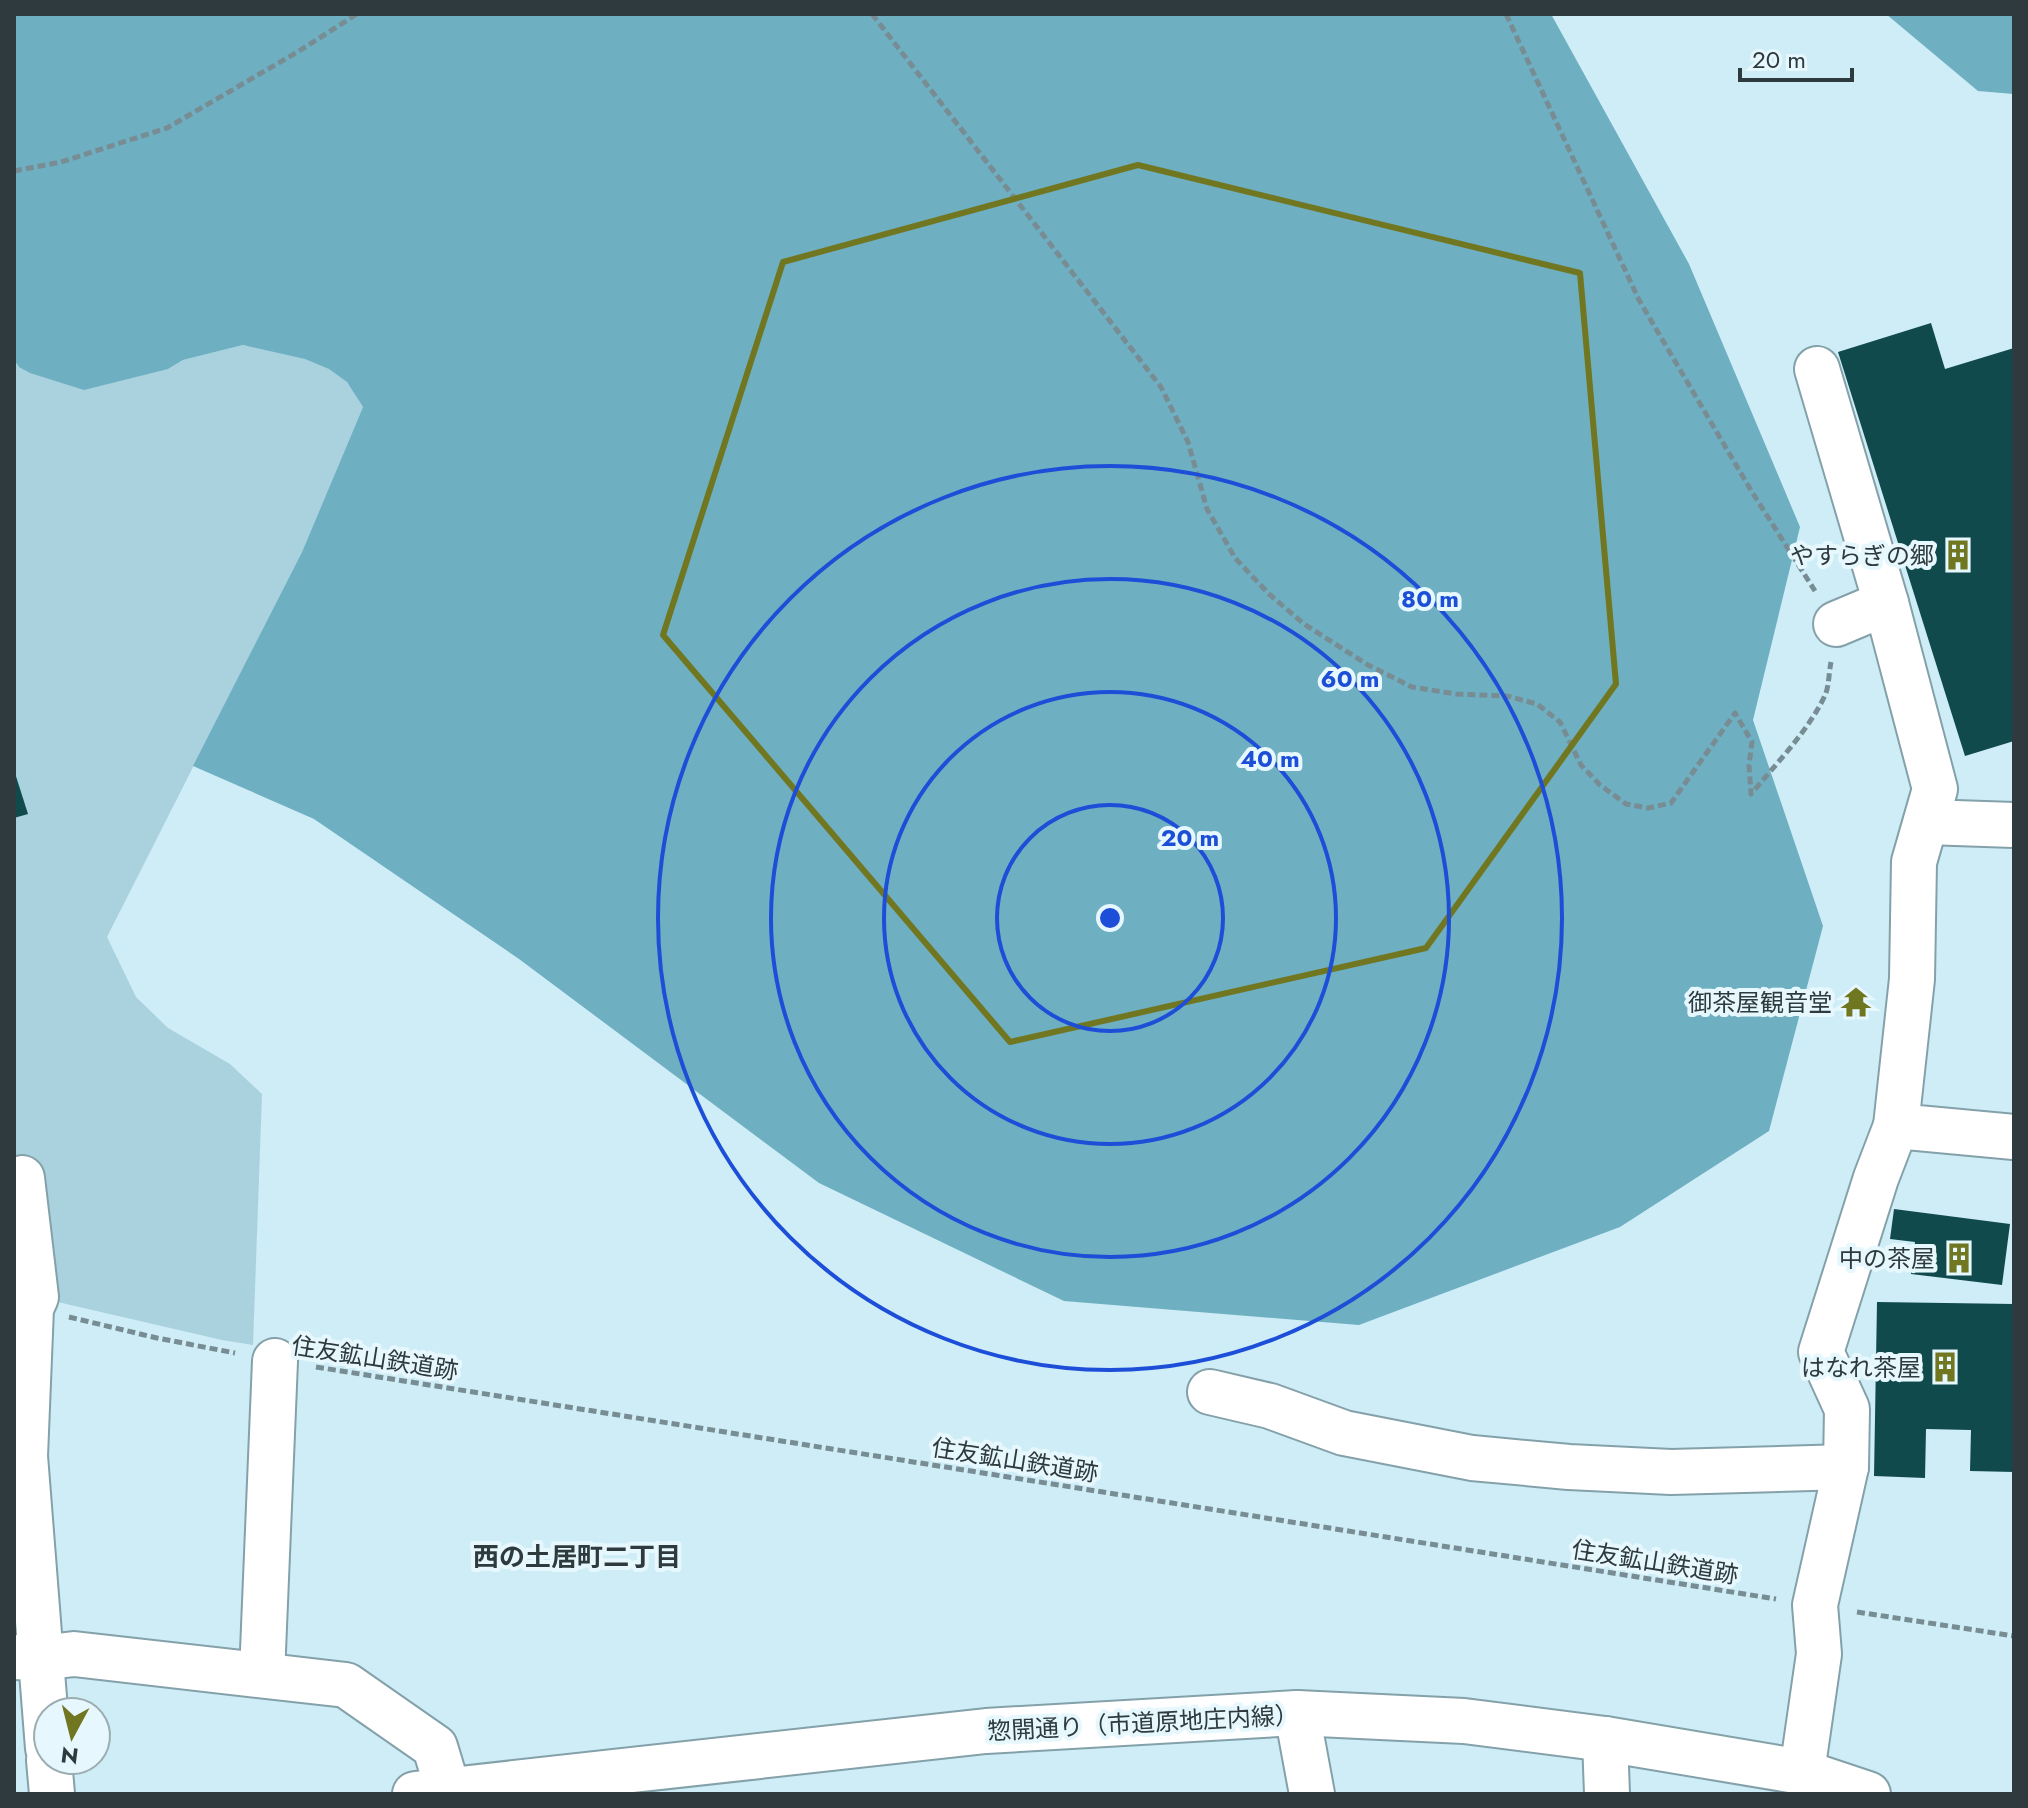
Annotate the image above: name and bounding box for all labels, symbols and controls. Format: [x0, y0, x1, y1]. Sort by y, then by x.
scale bar [1740, 32, 1852, 82]
text: 20 m [1752, 42, 1806, 77]
place label: やすらぎの郷 [1790, 538, 1934, 573]
building icon: やすらぎの郷 [1941, 538, 1975, 572]
text: 80 m [1401, 581, 1459, 616]
text: 60 m [1321, 661, 1379, 696]
text: 40 m [1240, 741, 1300, 776]
text: 20 m [1161, 820, 1219, 855]
centre of rings [1096, 904, 1124, 932]
place label: 御茶屋観音堂 [1688, 985, 1832, 1020]
temple icon: 御茶屋観音堂 [1839, 985, 1873, 1019]
place label: 中の茶屋 [1839, 1241, 1935, 1276]
building icon: 中の茶屋 [1942, 1241, 1976, 1275]
street label: 住友鉱山鉄道跡 [289, 1328, 461, 1388]
place label: はなれ茶屋 [1801, 1350, 1921, 1385]
building icon: はなれ茶屋 [1928, 1350, 1962, 1384]
street label: 住友鉱山鉄道跡 [929, 1430, 1101, 1490]
street label: 住友鉱山鉄道跡 [1569, 1532, 1741, 1592]
district label: 西の土居町二丁目 [473, 1538, 681, 1576]
north arrow [32, 1696, 112, 1776]
street label: 惣開通り（市道原地庄内線） [986, 1697, 1300, 1749]
text: N [59, 1739, 80, 1773]

